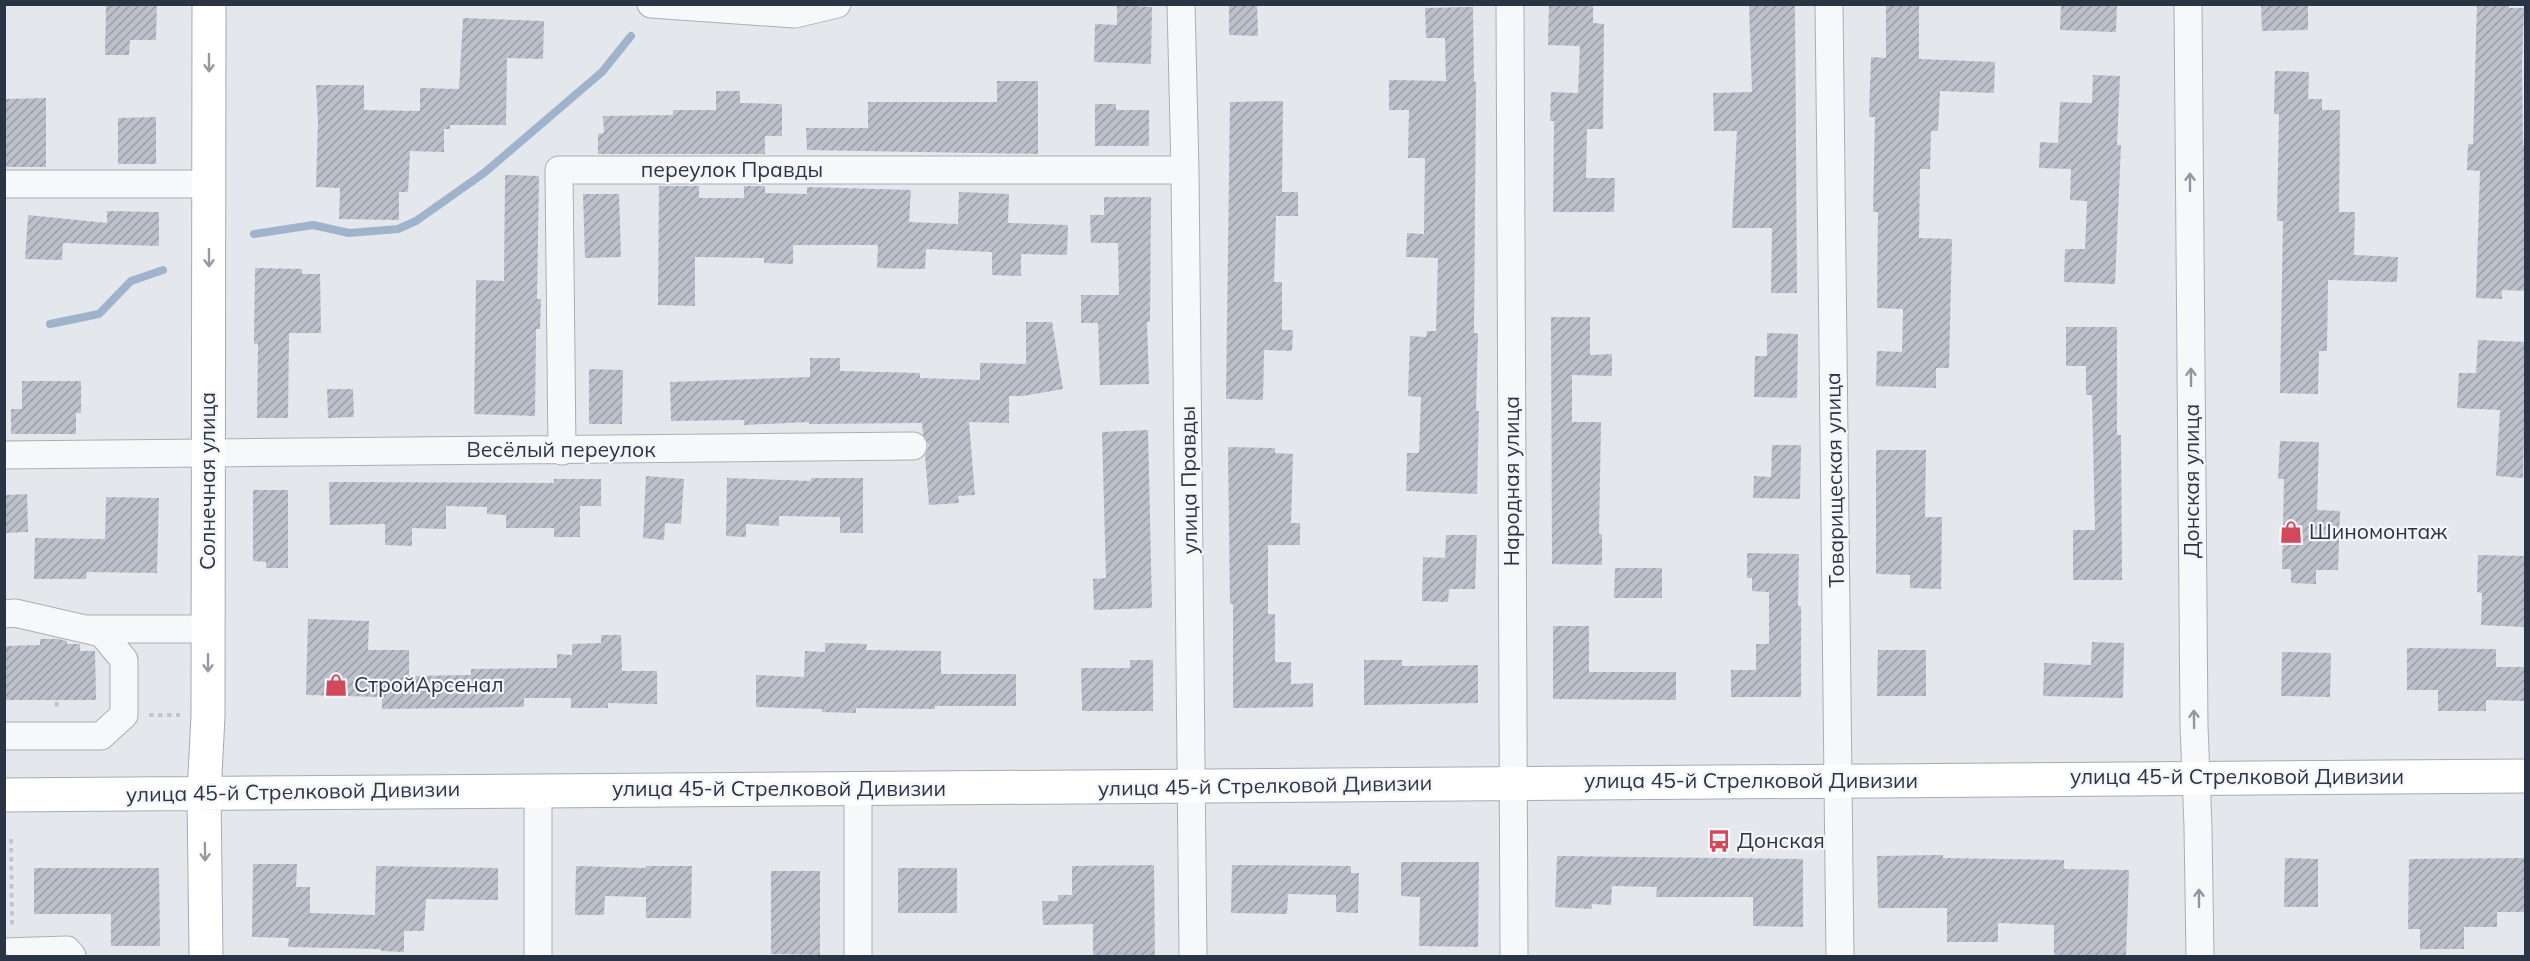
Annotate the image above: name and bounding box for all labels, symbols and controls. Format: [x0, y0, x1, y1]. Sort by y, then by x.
one-way arrow [203, 52, 215, 72]
street label: переулок Правды [641, 156, 823, 182]
one-way arrow [2184, 173, 2196, 193]
one-way arrow [203, 247, 215, 267]
one-way arrow [2186, 368, 2197, 388]
street label: Товарищеская улица [1819, 372, 1849, 588]
street label: Солнечная улица [194, 392, 220, 570]
street label: Народная улица [1498, 396, 1524, 566]
street label: Донская улица [2178, 404, 2204, 558]
street label: улица Правды [1174, 405, 1202, 555]
street label: Весёлый переулок [466, 436, 656, 462]
place label: Шиномонтаж [2309, 518, 2447, 544]
shop icon: Шиномонтаж [2278, 519, 2304, 545]
one-way arrow [202, 652, 214, 672]
place label: СтройАрсенал [354, 671, 504, 697]
shop icon: СтройАрсенал [323, 672, 349, 698]
one-way arrow [2189, 710, 2200, 730]
street label: улица 45-й Стрелковой Дивизии [2070, 763, 2404, 789]
street label: улица 45-й Стрелковой Дивизии [1584, 767, 1918, 793]
street label: улица 45-й Стрелковой Дивизии [1098, 769, 1432, 801]
street label: улица 45-й Стрелковой Дивизии [126, 775, 460, 807]
street label: улица 45-й Стрелковой Дивизии [612, 775, 946, 801]
place label: Донская [1737, 827, 1825, 853]
bus stop icon: Донская [1706, 828, 1732, 854]
one-way arrow [199, 842, 211, 862]
one-way arrow [2193, 889, 2205, 909]

